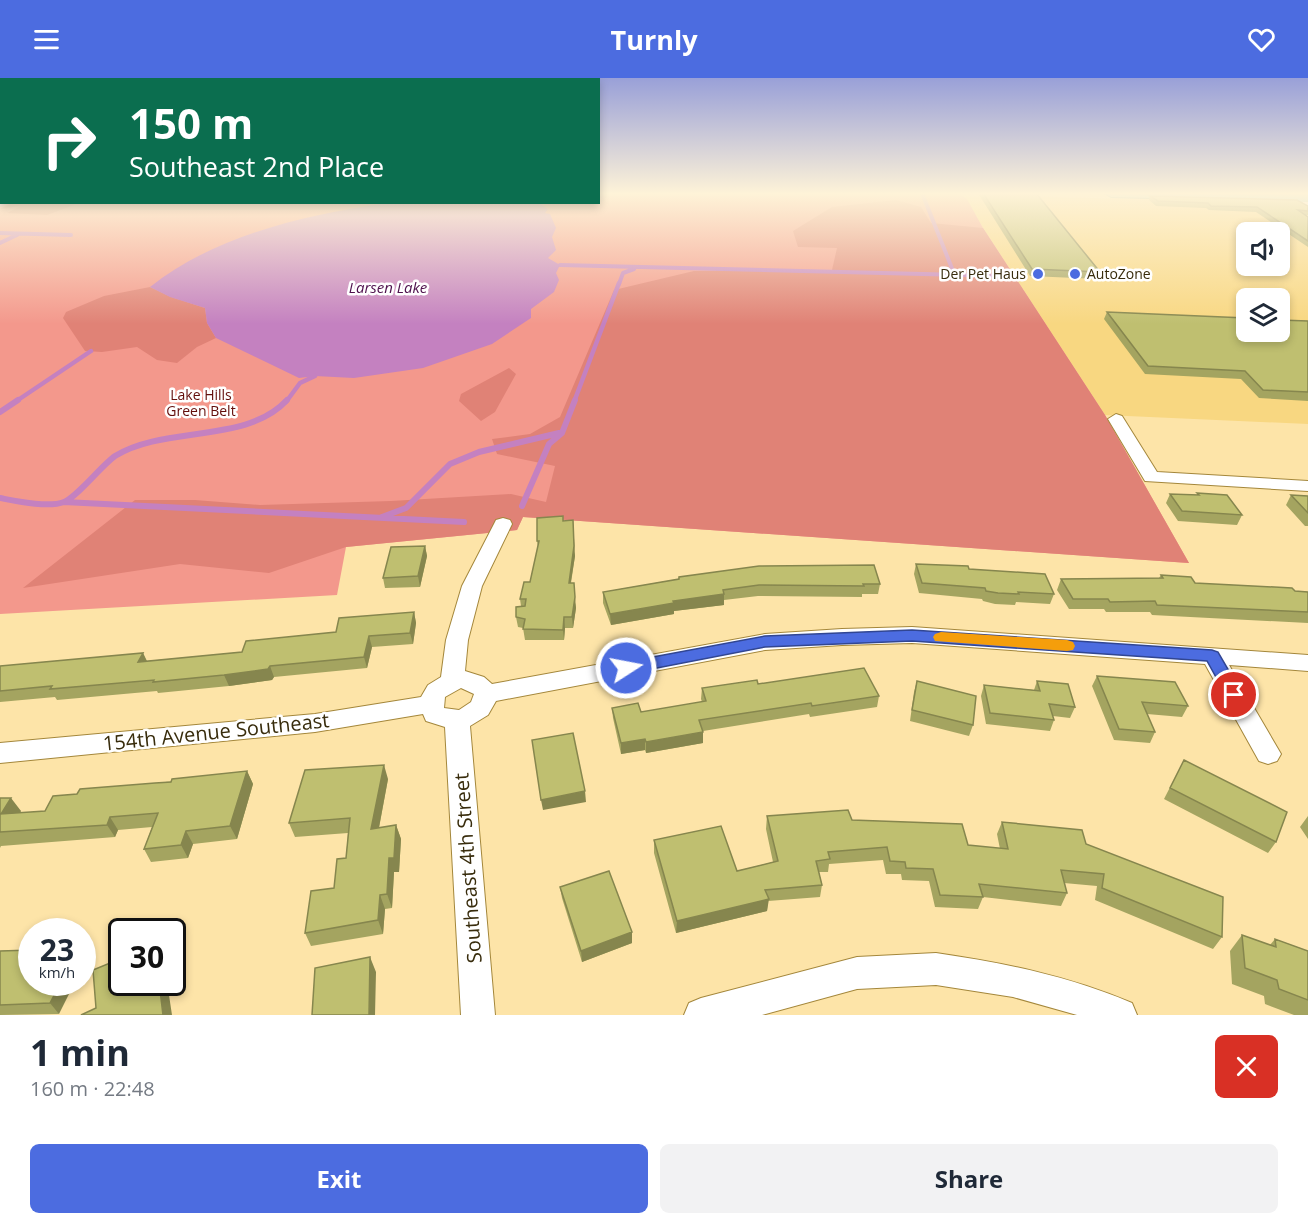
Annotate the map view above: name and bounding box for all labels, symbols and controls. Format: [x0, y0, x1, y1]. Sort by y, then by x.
text: Turnly [611, 21, 698, 58]
icon: menu [30, 23, 63, 56]
icon: heart [1245, 23, 1278, 56]
text: 150 m [129, 94, 253, 151]
icon: right [30, 102, 108, 180]
text: Southeast 2nd Place [129, 148, 384, 185]
map controls [1236, 222, 1290, 342]
button: sound [1236, 222, 1290, 276]
place label: Der Pet Haus [940, 264, 1026, 283]
place label: AutoZone [1087, 264, 1151, 283]
marker: Der Pet Haus [1031, 267, 1045, 281]
marker: AutoZone [1068, 267, 1082, 281]
water label: Larsen Lake [349, 277, 428, 297]
button: layers [1236, 288, 1290, 342]
park label: Lake Hills Green Belt [166, 385, 236, 420]
position arrow [594, 636, 658, 700]
pin [1208, 669, 1259, 720]
icon: arrive [1217, 678, 1250, 711]
street label: 154th Avenue Southeast [101, 706, 330, 757]
street label: Southeast 4th Street [447, 772, 488, 964]
speed limit sign: 30 [108, 918, 186, 996]
text: 23 [40, 929, 74, 970]
text: km/h [39, 962, 75, 982]
text: 1 min [30, 1028, 130, 1077]
button: close [1215, 1035, 1278, 1098]
text: 160 m · 22:48 [30, 1075, 155, 1102]
button: Exit [30, 1144, 648, 1213]
button: Share [660, 1144, 1278, 1213]

